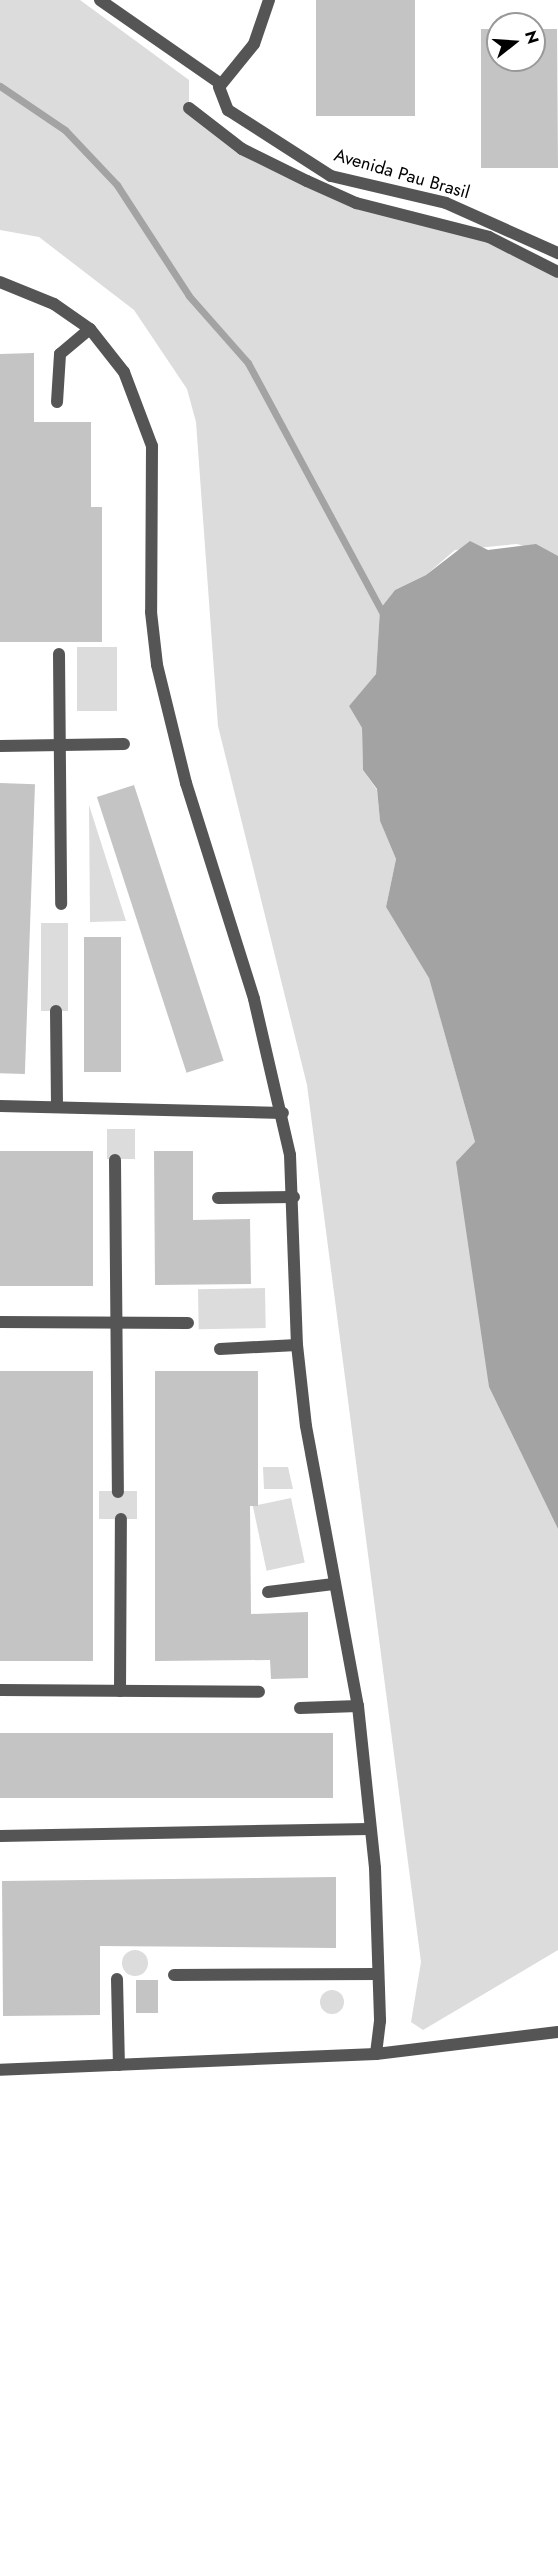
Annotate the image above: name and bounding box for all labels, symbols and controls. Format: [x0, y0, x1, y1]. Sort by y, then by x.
north arrow [486, 12, 546, 72]
text: N [519, 28, 545, 47]
street label: Avenida Pau Brasil [332, 144, 472, 204]

